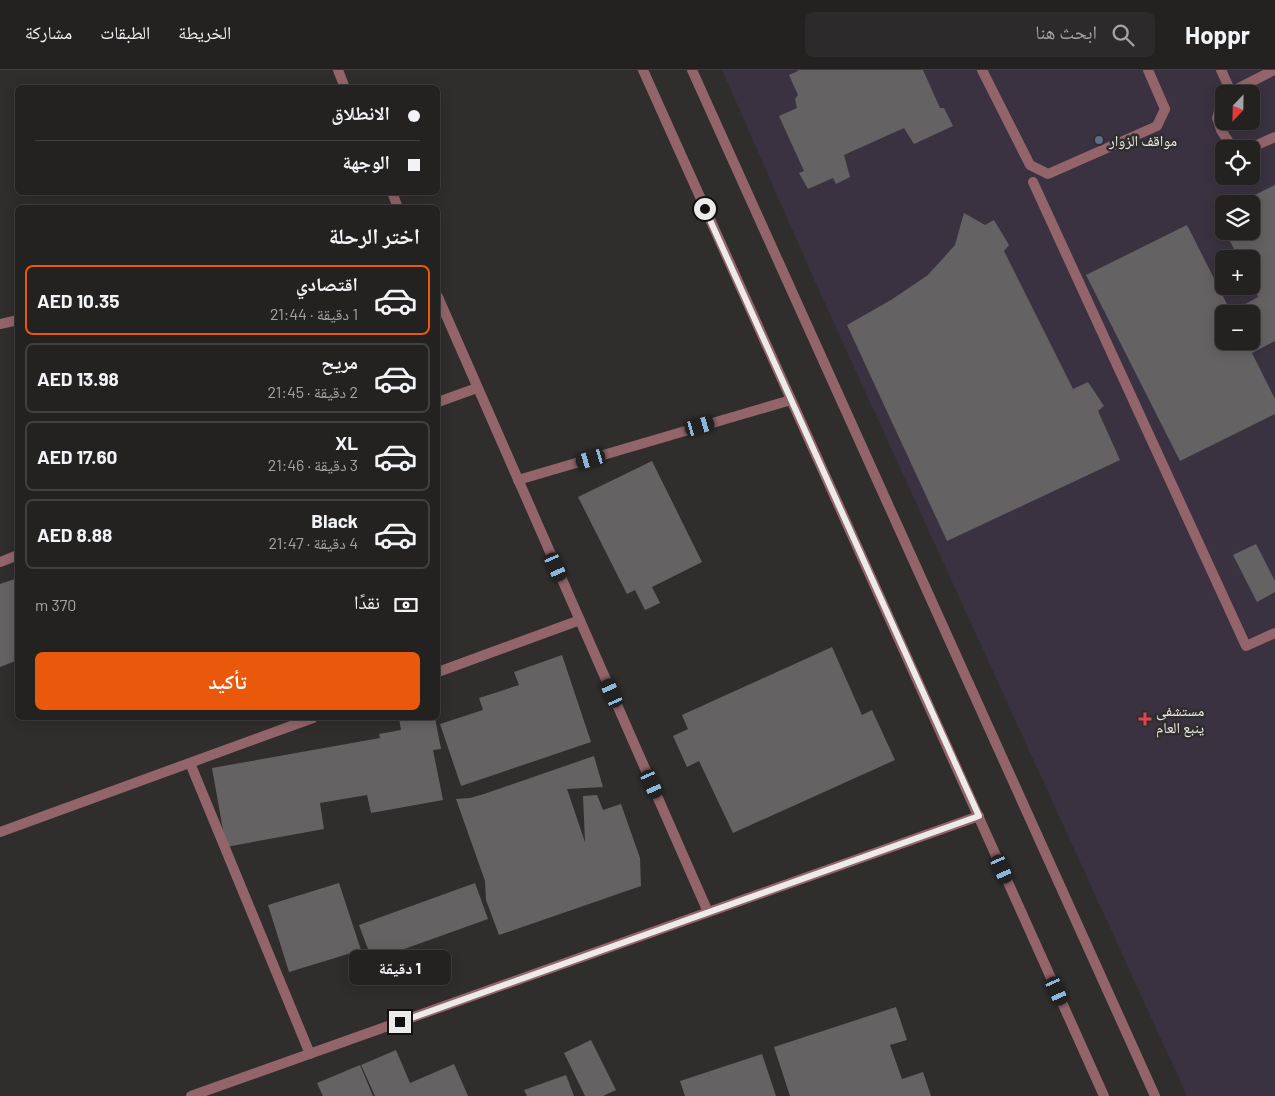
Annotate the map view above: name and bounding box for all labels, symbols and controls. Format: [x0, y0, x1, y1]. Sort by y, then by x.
search box [805, 12, 1155, 57]
text: ابحث هنا [1035, 20, 1097, 43]
text: Hoppr [1185, 20, 1250, 49]
text: مشاركة [25, 21, 72, 43]
text: الطبقات [100, 21, 150, 43]
text: الخريطة [178, 21, 231, 43]
icon: search [1109, 21, 1137, 49]
north arrow [1215, 85, 1260, 130]
map controls [1215, 85, 1260, 350]
text: الانطلاق [331, 101, 390, 124]
place label: مواقف الزوار [1108, 131, 1177, 150]
marker: مواقف الزوار [1093, 134, 1105, 146]
button: locate [1215, 140, 1260, 185]
text: الوجهة [342, 150, 390, 173]
button: layers [1215, 195, 1260, 240]
route start [694, 198, 716, 220]
text: اختر الرحلة [329, 222, 420, 248]
button: + [1215, 250, 1260, 295]
text: اقتصادي [296, 272, 358, 295]
icon: car [373, 278, 418, 323]
text: AED 10.35 [37, 289, 120, 312]
text: 1 دقيقة · 21:44 [270, 304, 358, 323]
button: − [1215, 305, 1260, 350]
text: مريح [321, 350, 358, 373]
icon: car [373, 356, 418, 401]
text: AED 13.98 [37, 367, 119, 390]
text: 2 دقيقة · 21:45 [268, 382, 358, 401]
car [683, 415, 716, 437]
text: XL [335, 431, 358, 454]
icon: car [373, 434, 418, 479]
text: AED 17.60 [37, 445, 117, 468]
car [574, 448, 607, 470]
text: 3 دقيقة · 21:46 [268, 455, 358, 474]
text: Black [311, 509, 358, 532]
icon: car [373, 512, 418, 557]
text: AED 8.88 [37, 523, 112, 546]
text: 4 دقيقة · 21:47 [268, 533, 358, 552]
car [543, 550, 568, 584]
text: نقدًا [354, 590, 380, 613]
icon: cash [392, 591, 420, 619]
text: 370 m [35, 595, 76, 614]
button: تأكيد [35, 652, 420, 710]
car [599, 676, 624, 710]
place label: مستشفى ينبع العام [1156, 701, 1204, 738]
marker: مستشفى ينبع العام [1138, 712, 1152, 726]
car [639, 767, 664, 801]
car [989, 852, 1014, 886]
callout: 1 دقيقة [349, 950, 451, 984]
text: 1 دقيقة [379, 958, 421, 977]
car [1044, 974, 1069, 1008]
route end [389, 1011, 411, 1033]

